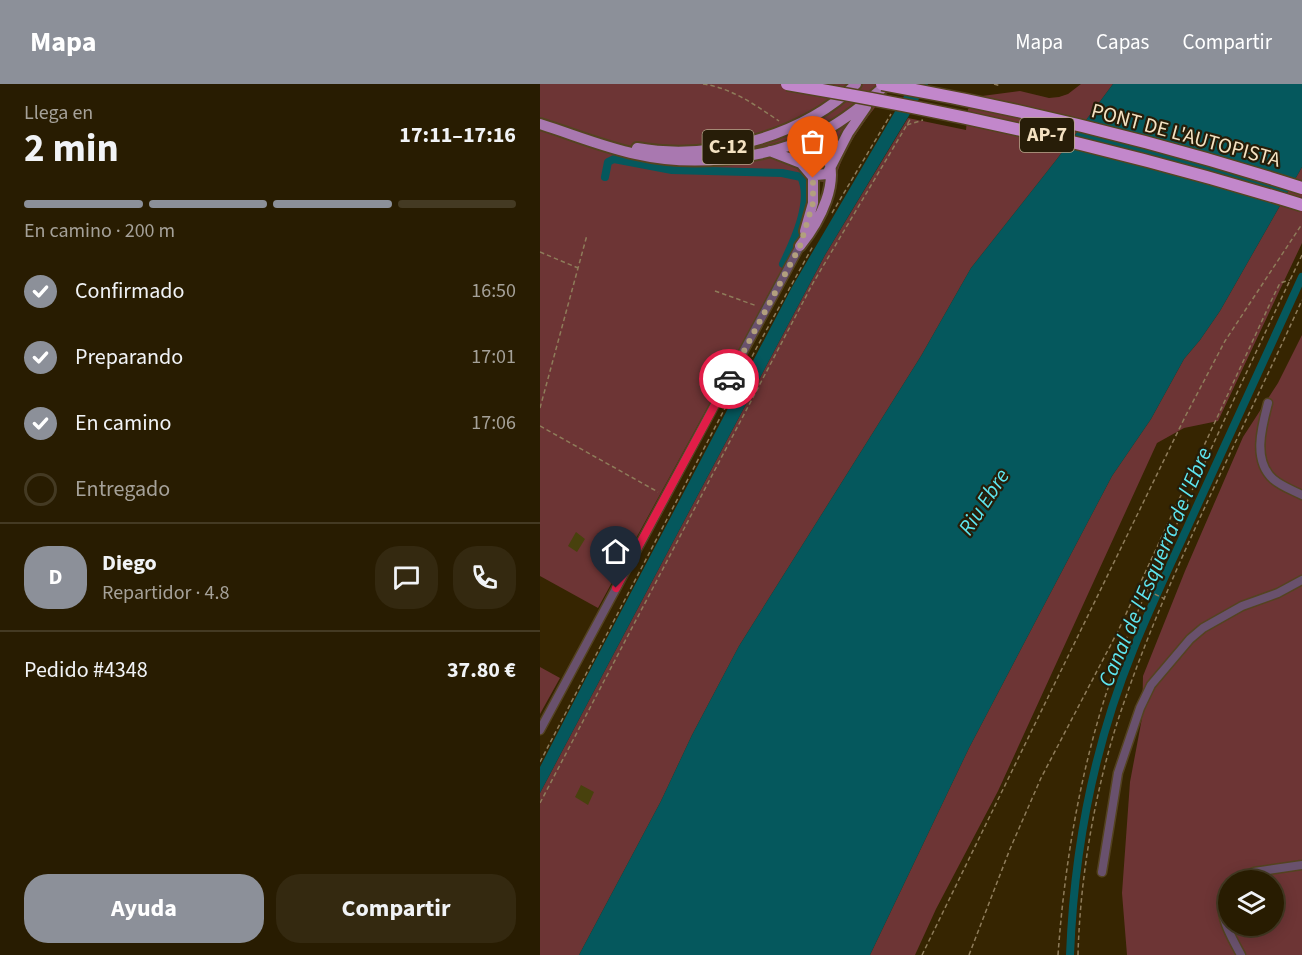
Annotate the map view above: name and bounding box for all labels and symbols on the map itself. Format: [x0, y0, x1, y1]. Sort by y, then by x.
street label: PONT DE L'AUTOPISTA [1088, 95, 1285, 175]
pin [787, 116, 838, 178]
road number: AP-7 [1020, 118, 1074, 152]
road number: C-12 [702, 130, 753, 164]
courier [699, 349, 759, 409]
water label: Canal de l'Esquerra de l'Ebre [1090, 442, 1220, 692]
water label: Riu Ebre [950, 462, 1018, 542]
pin [590, 526, 641, 588]

